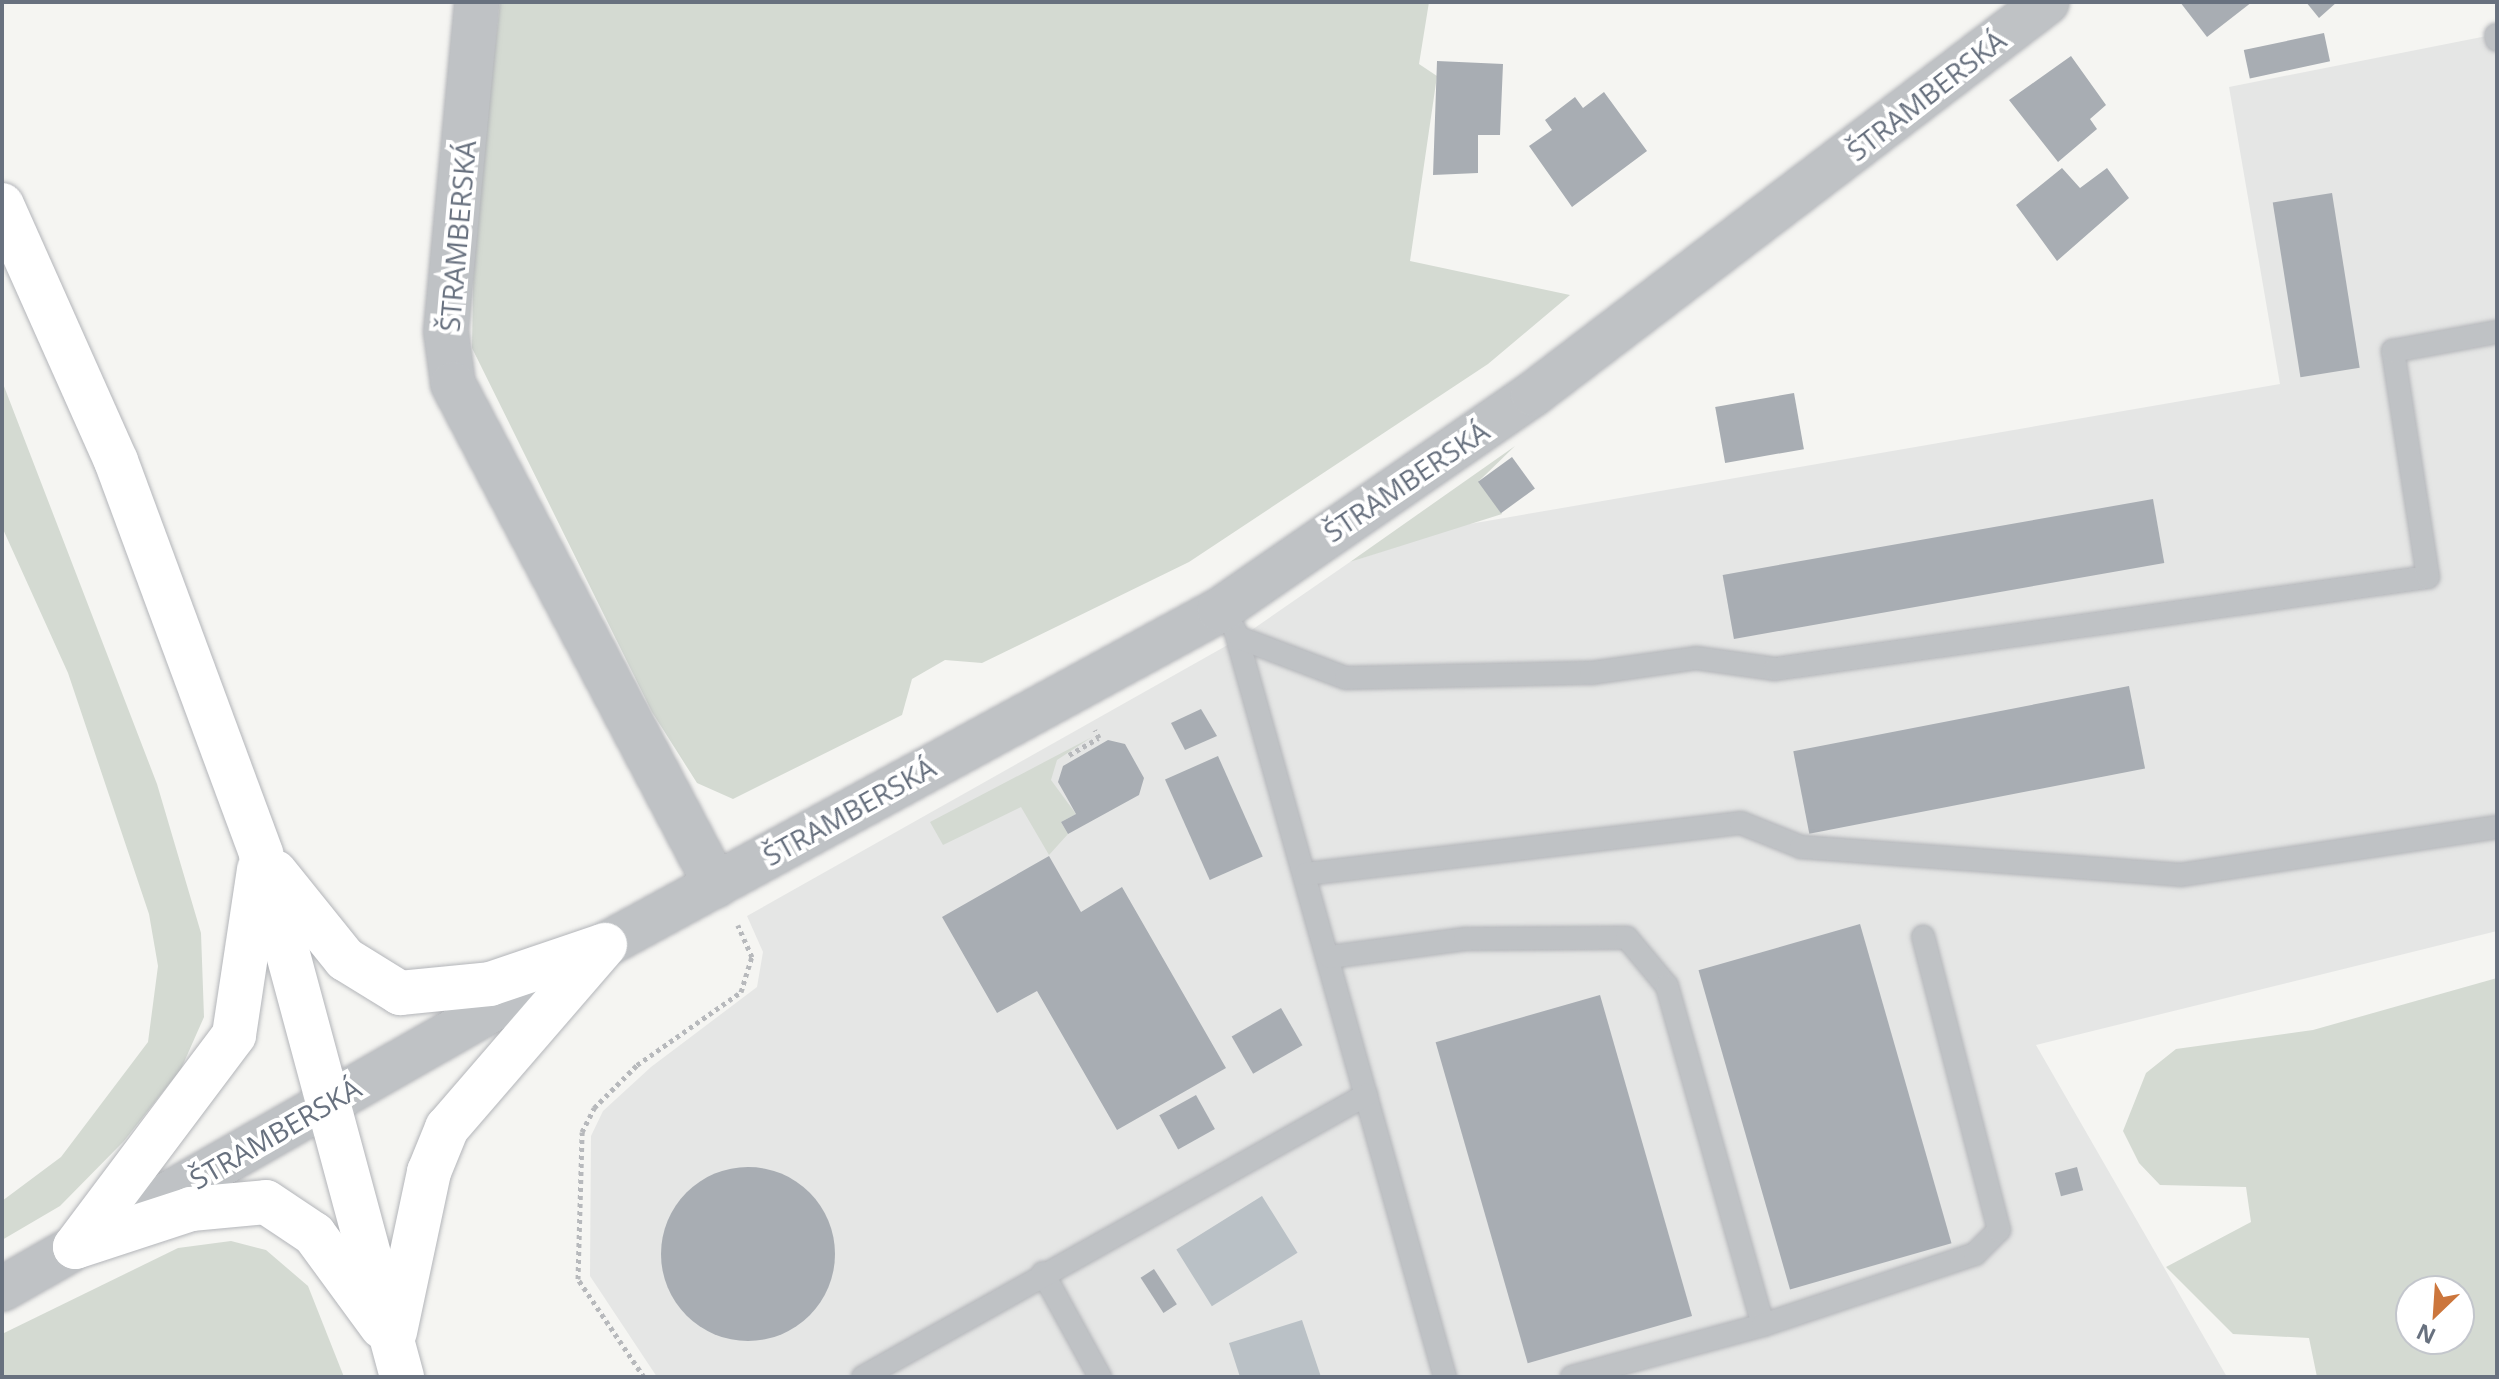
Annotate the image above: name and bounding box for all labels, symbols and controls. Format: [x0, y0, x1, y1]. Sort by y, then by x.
street label: ŠTRAMBERSKÁ [1840, 23, 2012, 167]
street label: ŠTRAMBERSKÁ [432, 139, 482, 333]
street label: ŠTRAMBERSKÁ [1317, 413, 1495, 549]
street label: ŠTRAMBERSKÁ [757, 750, 941, 872]
street label: ŠTRAMBERSKÁ [183, 1070, 367, 1196]
north arrow [2395, 1275, 2475, 1355]
text: N [2411, 1318, 2440, 1352]

